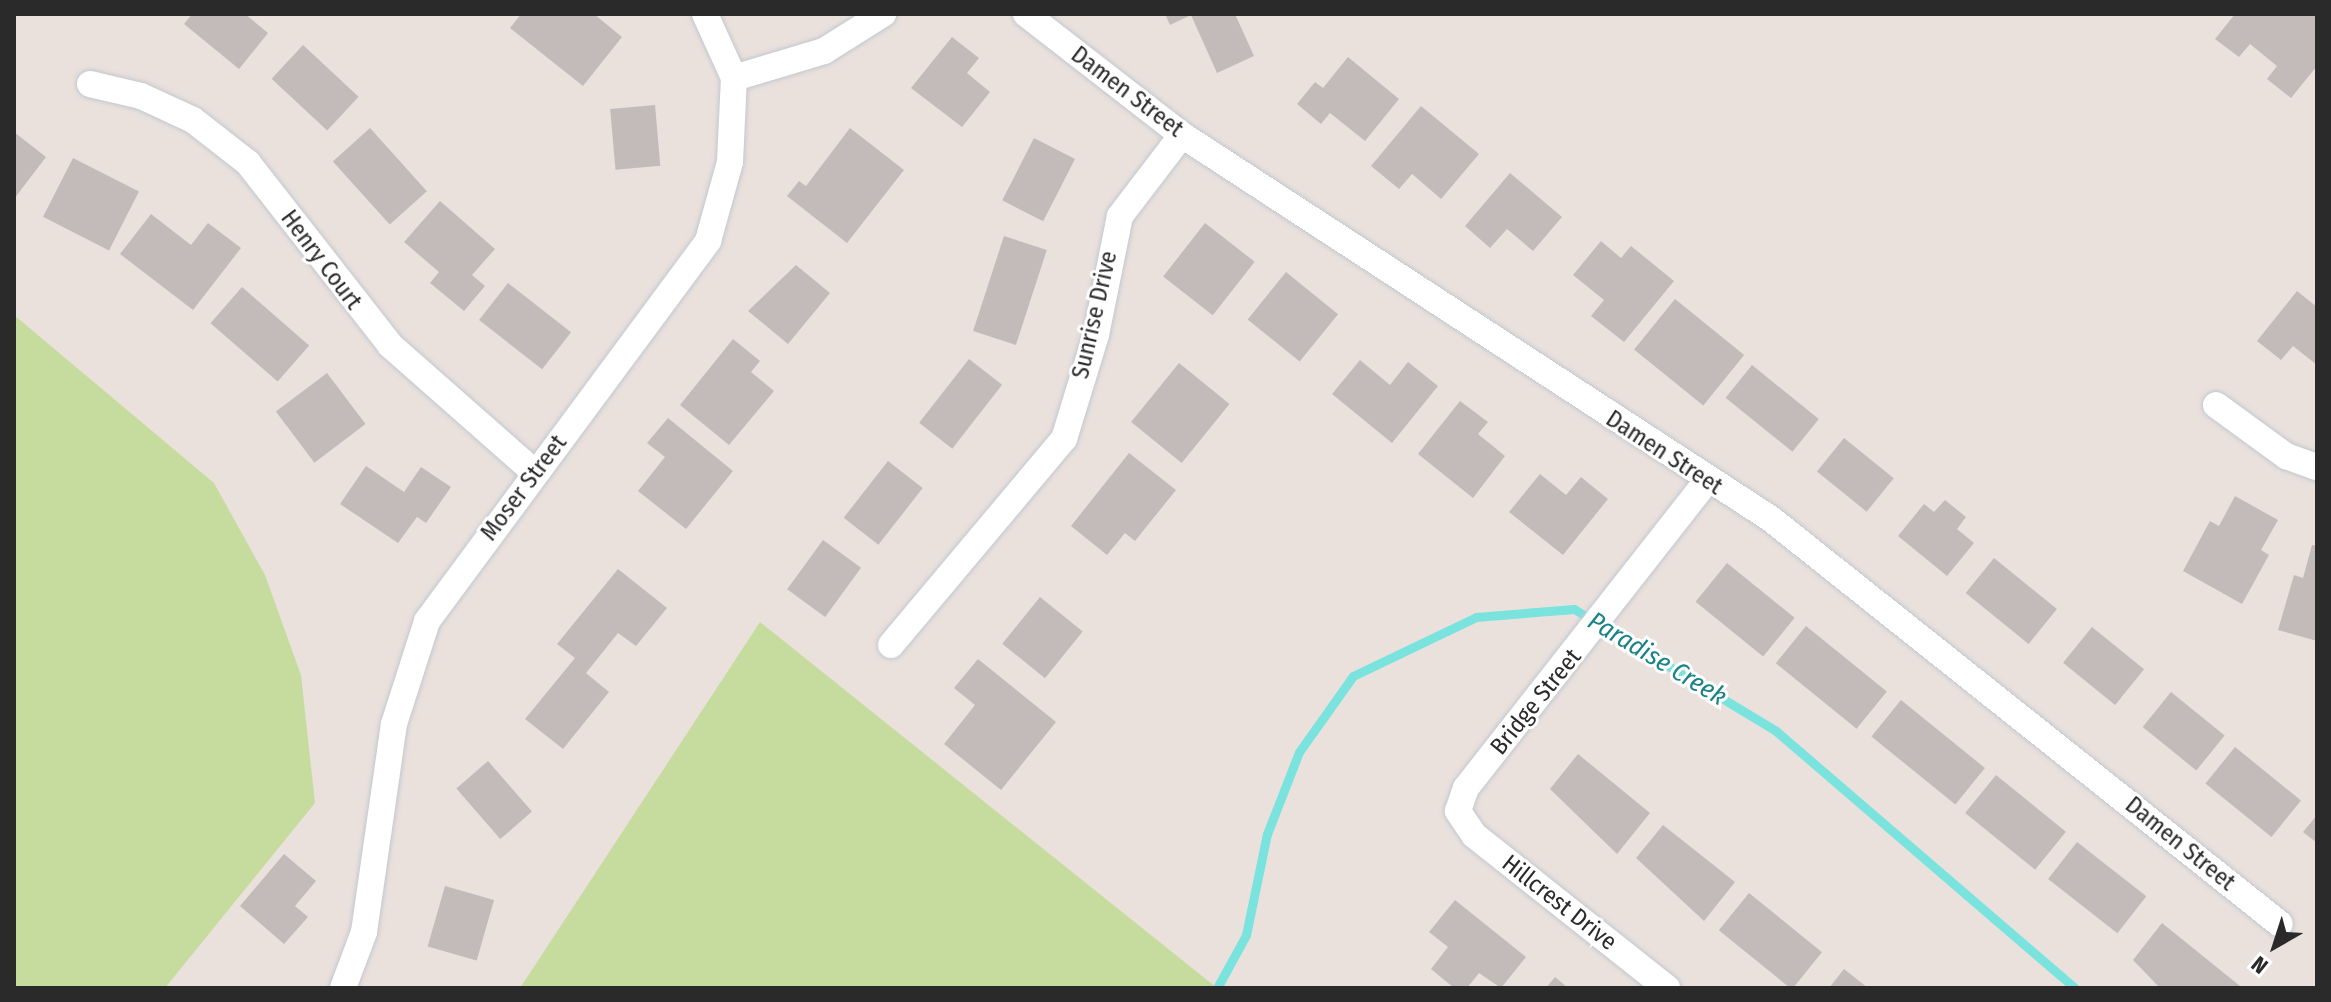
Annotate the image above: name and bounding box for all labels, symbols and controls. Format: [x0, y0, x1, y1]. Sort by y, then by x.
street label: Damen Street [1065, 40, 1189, 144]
street label: Henry Court [274, 205, 368, 315]
street label: Sunrise Drive [1066, 248, 1124, 382]
street label: Damen Street [1600, 405, 1728, 501]
street label: Moser Street [475, 429, 573, 547]
water label: Paradise Creek [1582, 605, 1732, 713]
street label: Bridge Street [1485, 643, 1587, 761]
street label: Damen Street [2119, 791, 2241, 897]
street label: Hillcrest Drive [1496, 849, 1622, 957]
north arrow [2235, 906, 2315, 986]
text: N [2246, 950, 2273, 980]

